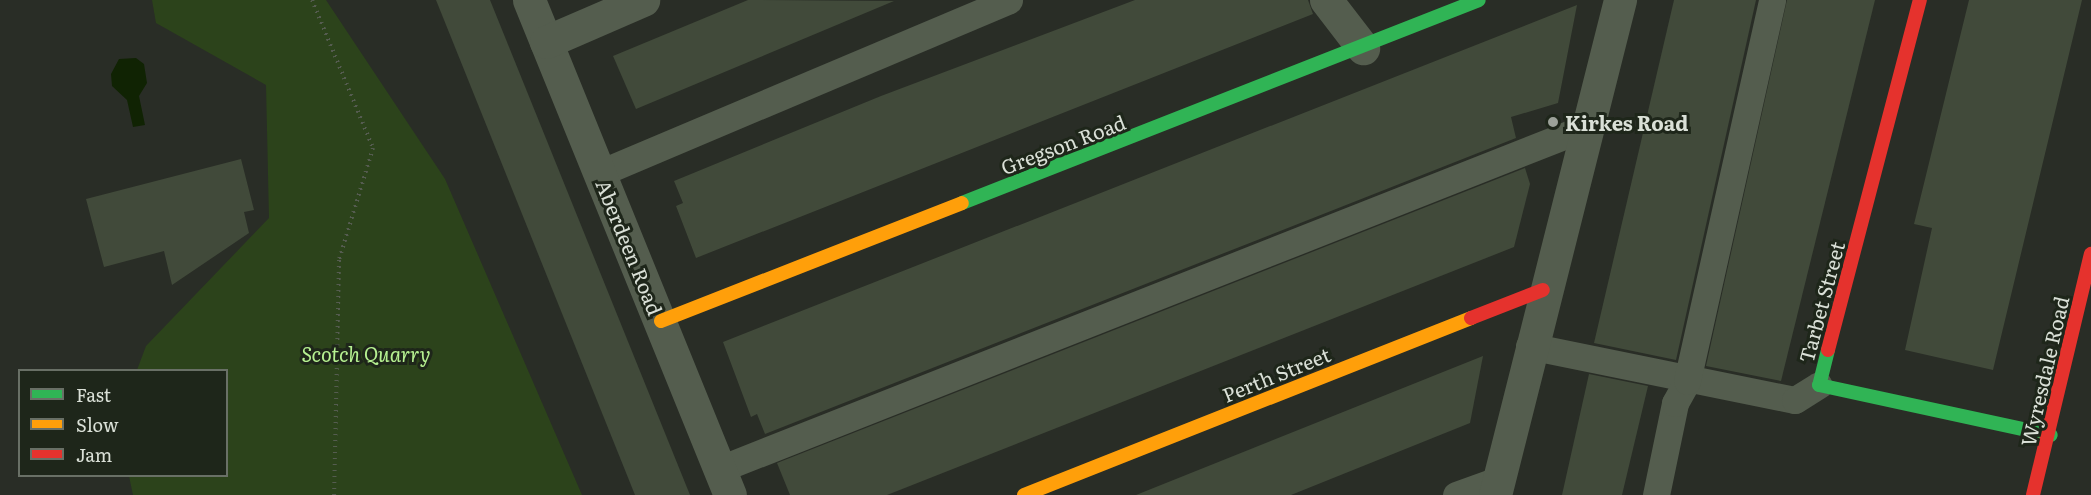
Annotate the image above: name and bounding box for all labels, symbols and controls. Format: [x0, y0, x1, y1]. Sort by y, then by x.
street label: Gregson Road [997, 109, 1129, 179]
place label: Kirkes Road [1565, 110, 1688, 134]
marker: Kirkes Road [1546, 115, 1560, 129]
street label: Aberdeen Road [592, 176, 668, 318]
street label: Tarbet Street [1793, 239, 1849, 365]
street label: Wyresdale Road [2015, 294, 2073, 448]
park label: Scotch Quarry [302, 341, 430, 365]
street label: Perth Street [1219, 341, 1333, 407]
legend [18, 369, 228, 477]
text: Fast [76, 381, 111, 408]
text: Slow [76, 411, 118, 438]
text: Jam [76, 441, 112, 468]

